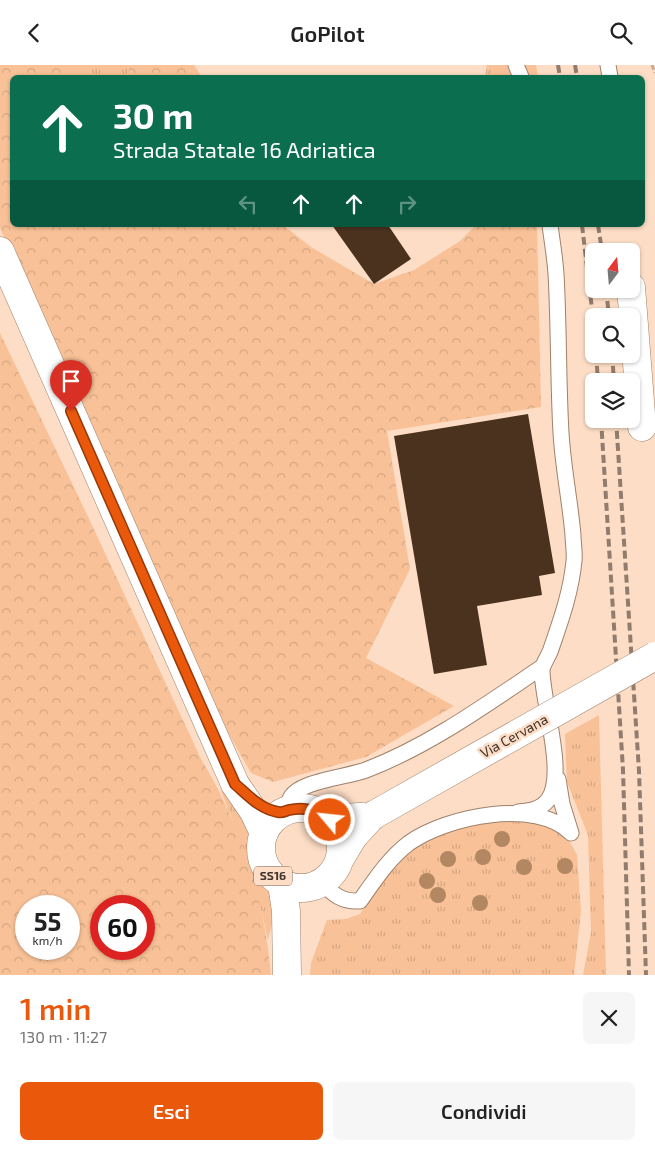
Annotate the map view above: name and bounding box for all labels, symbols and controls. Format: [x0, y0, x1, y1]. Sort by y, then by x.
icon: back [20, 19, 48, 47]
icon: search [607, 19, 635, 47]
text: GoPilot [290, 20, 365, 46]
text: 30 m [113, 94, 193, 136]
icon: ahead [30, 95, 95, 160]
text: Strada Statale 16 Adriatica [113, 136, 376, 162]
icon: left [234, 190, 262, 218]
icon: ahead [287, 190, 315, 218]
icon: ahead [340, 190, 368, 218]
icon: right [393, 190, 421, 218]
north arrow [585, 243, 640, 297]
map controls [585, 243, 640, 428]
button: search [585, 308, 640, 363]
pin [50, 360, 92, 411]
icon: arrive [57, 367, 85, 395]
button: layers [585, 373, 640, 428]
street label: Via Cervana [477, 710, 551, 761]
position arrow [303, 793, 355, 845]
road number: SS16 [254, 866, 292, 885]
speed limit sign: 60 [90, 895, 155, 960]
text: 55 [34, 906, 61, 936]
text: km/h [33, 933, 62, 947]
text: 1 min [20, 990, 91, 1026]
button: close [583, 992, 635, 1044]
text: 130 m · 11:27 [20, 1027, 107, 1046]
button: Esci [20, 1082, 323, 1140]
button: Condividi [333, 1082, 635, 1140]

